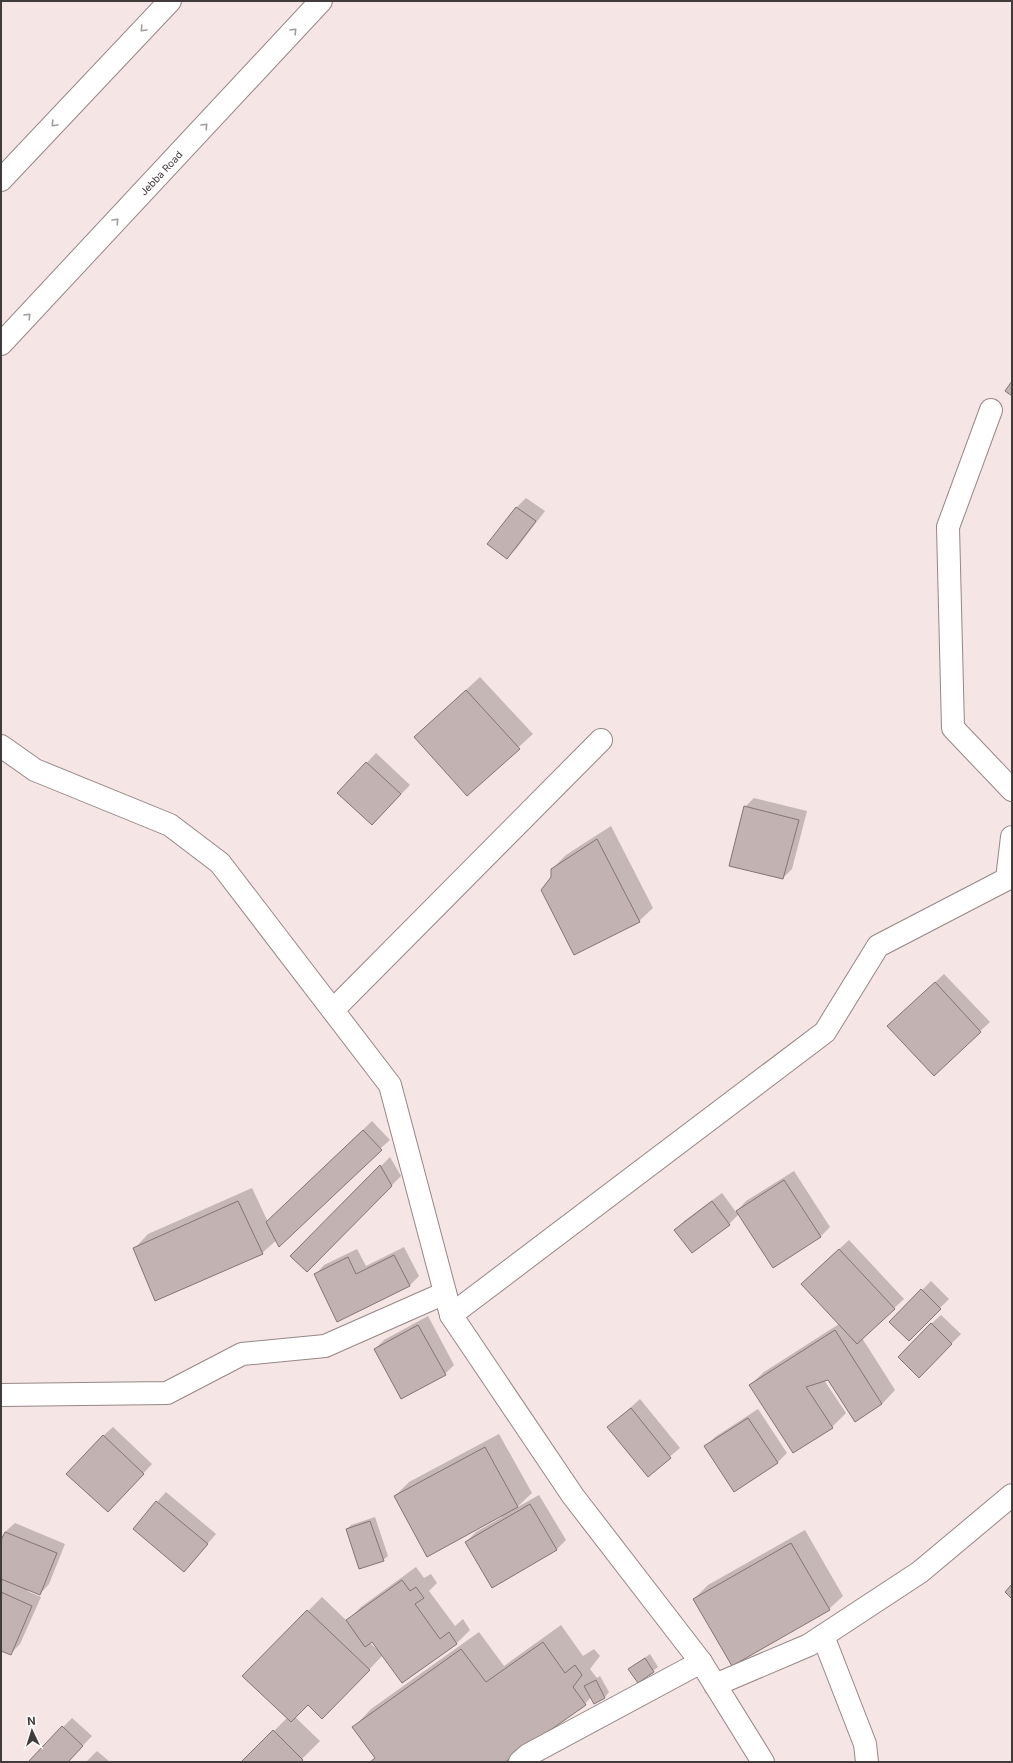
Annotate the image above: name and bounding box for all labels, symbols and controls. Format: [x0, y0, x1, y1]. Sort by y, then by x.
one-way arrow [140, 24, 148, 32]
one-way arrow [289, 28, 296, 35]
one-way arrow [51, 119, 58, 127]
one-way arrow [200, 123, 207, 130]
street label: Jebba Road [137, 148, 185, 198]
one-way arrow [112, 218, 119, 225]
one-way arrow [23, 313, 30, 321]
north arrow [12, 1711, 52, 1751]
text: N [27, 1714, 36, 1728]

